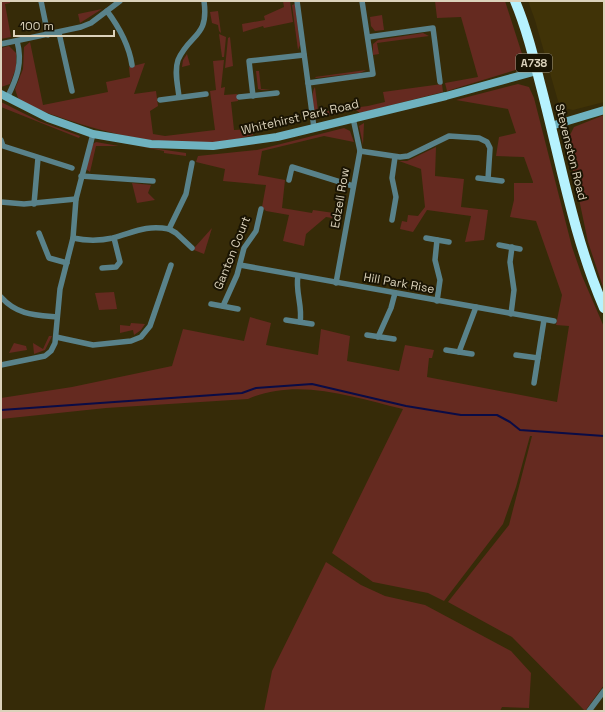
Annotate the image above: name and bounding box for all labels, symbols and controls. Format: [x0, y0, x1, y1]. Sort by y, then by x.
scale bar [14, 12, 114, 38]
text: 100 m [20, 18, 54, 34]
road number: A738 [516, 54, 552, 72]
street label: Whitehirst Park Road [240, 96, 360, 138]
street label: Stevenston Road [551, 102, 591, 202]
street label: Edzell Row [327, 167, 353, 229]
street label: Ganton Court [210, 214, 254, 292]
street label: Hill Park Rise [362, 269, 436, 297]

